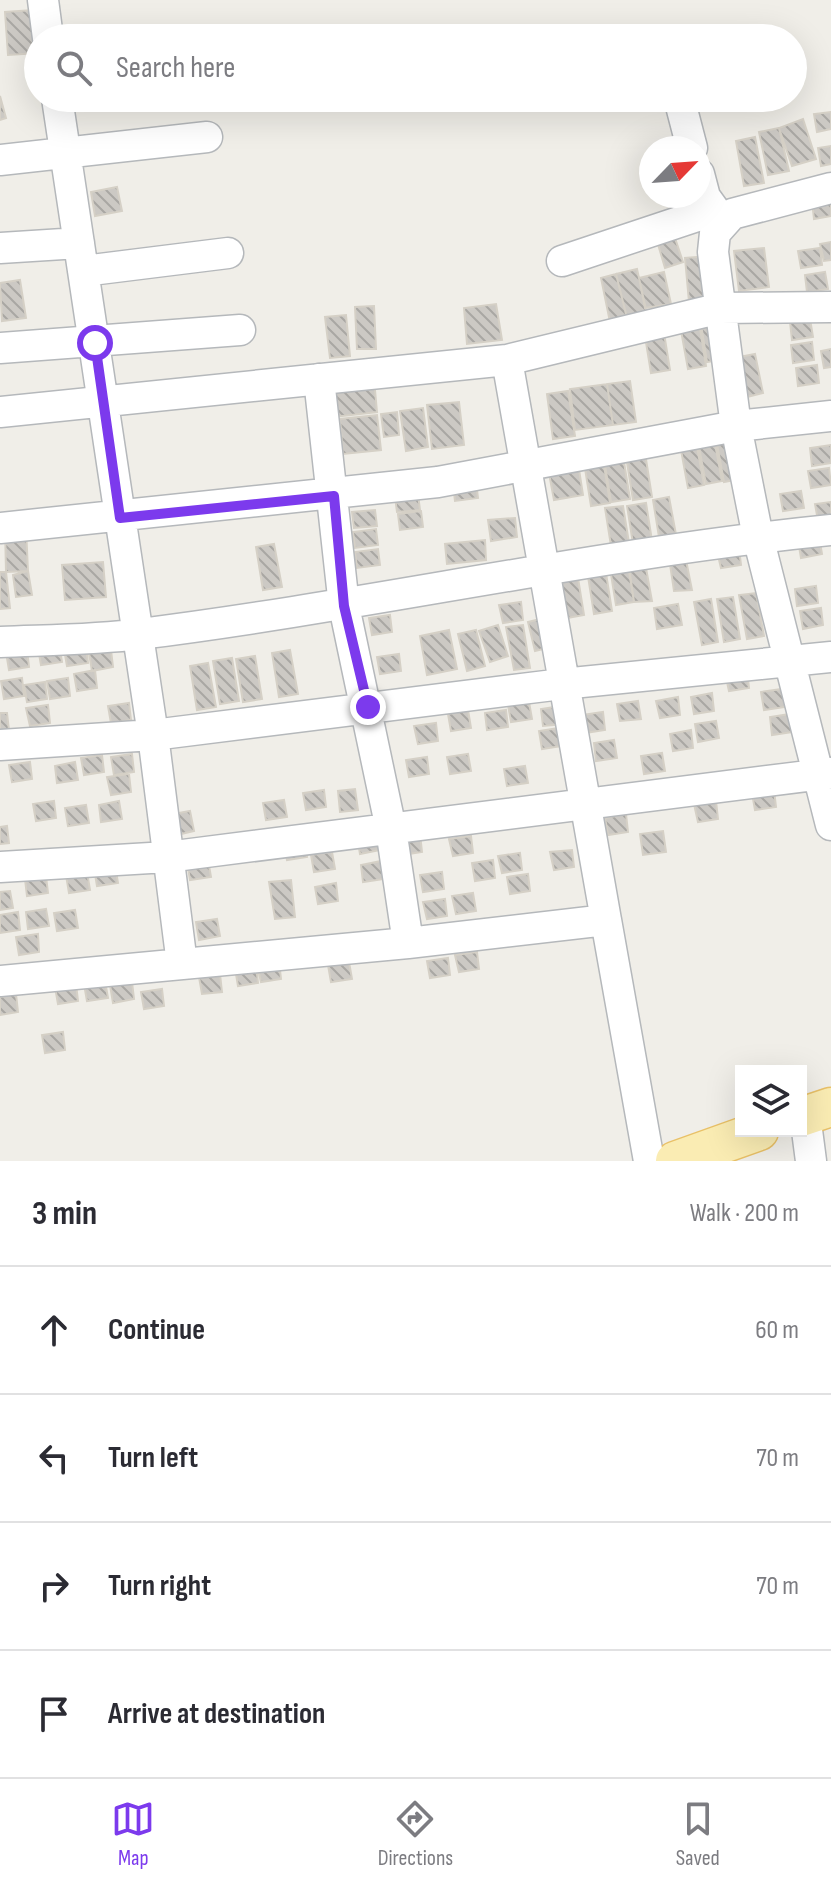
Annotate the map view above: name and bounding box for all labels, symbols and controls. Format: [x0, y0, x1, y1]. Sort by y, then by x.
search box [24, 24, 807, 112]
icon: search [52, 46, 96, 90]
text: Search here [116, 50, 235, 86]
north arrow [639, 136, 711, 208]
route start [77, 325, 113, 361]
route end [350, 689, 386, 725]
map controls [735, 1065, 807, 1137]
button: layers [735, 1065, 807, 1137]
text: 3 min [32, 1193, 97, 1234]
text: Walk · 200 m [690, 1198, 799, 1229]
icon: ahead [32, 1308, 76, 1352]
text: Continue [108, 1312, 205, 1348]
text: 60 m [755, 1315, 799, 1346]
icon: left [32, 1436, 76, 1480]
text: Turn left [108, 1440, 198, 1476]
text: 70 m [756, 1443, 799, 1474]
icon: right [32, 1564, 76, 1608]
text: Turn right [108, 1568, 211, 1604]
text: 70 m [756, 1571, 799, 1602]
icon: arrive [32, 1692, 76, 1736]
text: Arrive at destination [108, 1696, 325, 1732]
tab: Map [111, 1797, 155, 1872]
tab: Directions [378, 1797, 453, 1872]
tab: Saved [676, 1797, 720, 1872]

